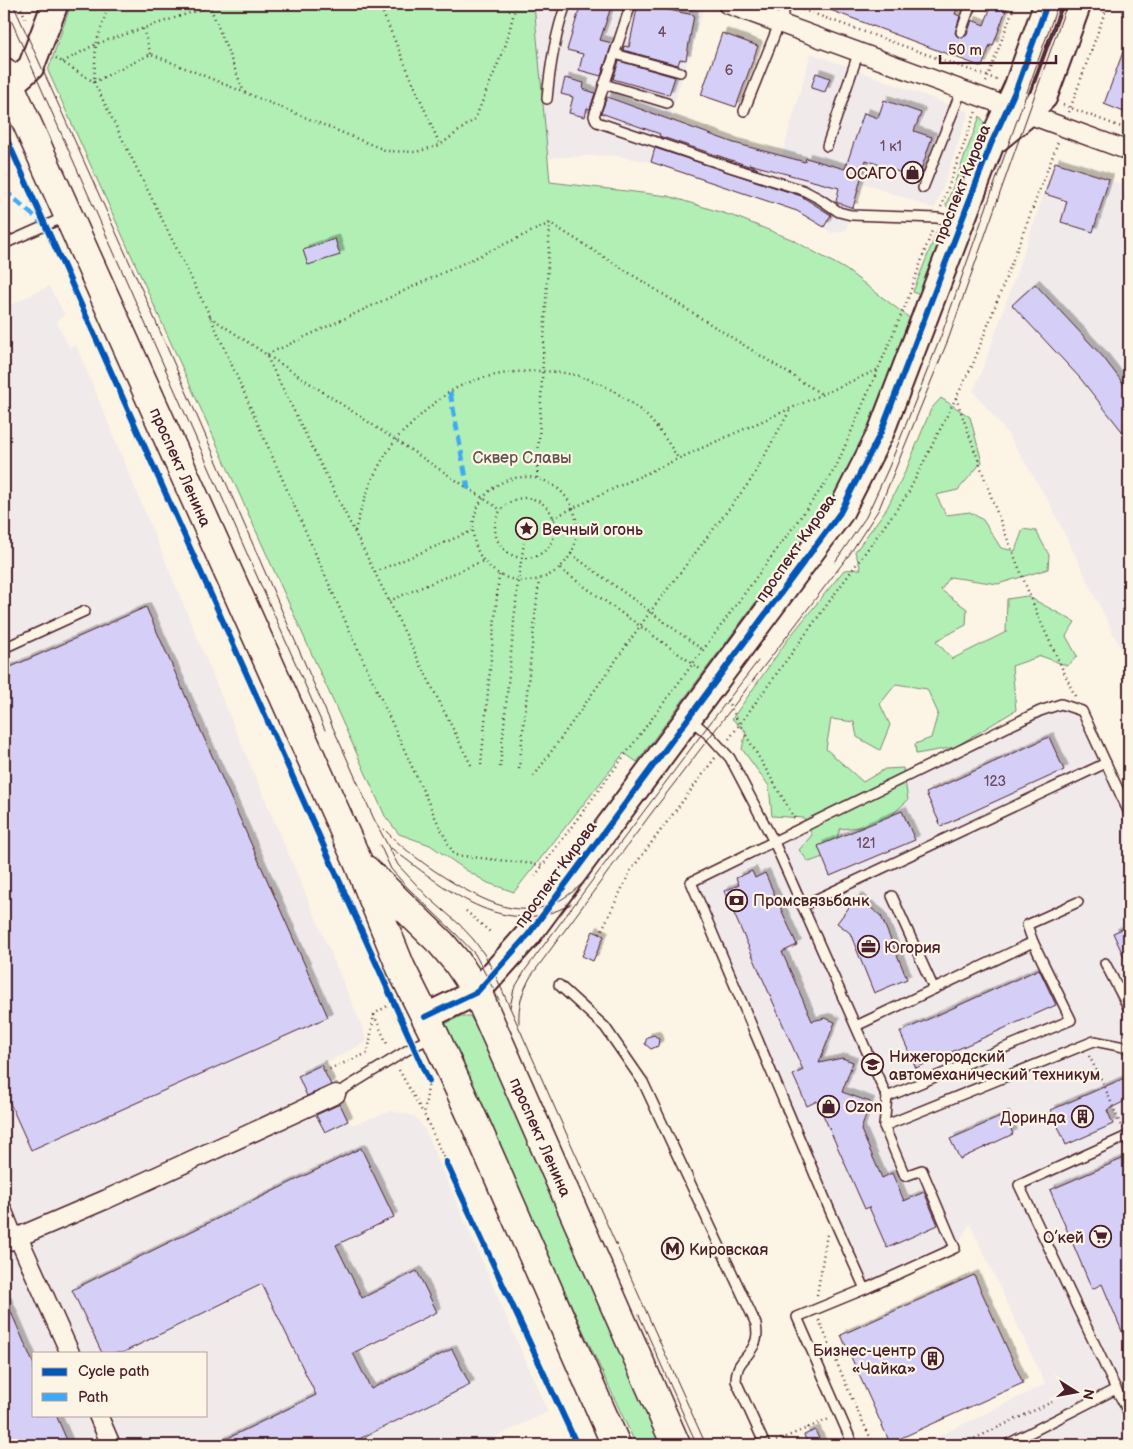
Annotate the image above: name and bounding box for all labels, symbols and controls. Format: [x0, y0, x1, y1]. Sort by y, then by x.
house number: 4 [658, 24, 667, 41]
scale bar [940, 32, 1057, 64]
text: 50 m [948, 41, 982, 60]
house number: 6 [725, 62, 734, 79]
street label: проспект Кирова [930, 121, 995, 247]
house number: 1 к1 [880, 138, 902, 155]
shop icon: ОСАГО [901, 161, 925, 185]
place label: ОСАГО [845, 165, 897, 184]
street label: проспект Ленина [145, 405, 215, 531]
park label: Сквер Славы [472, 449, 572, 468]
street label: проспект Кирова [752, 491, 841, 606]
place icon: Вечный огонь [514, 517, 538, 541]
place label: Вечный огонь [542, 521, 643, 540]
house number: 123 [984, 773, 1006, 790]
street label: проспект Кирова [511, 817, 602, 932]
house number: 121 [857, 835, 875, 852]
bank icon: Промсвязьбанк [725, 888, 749, 912]
place label: Промсвязьбанк [753, 892, 870, 911]
office icon: Югория [856, 935, 880, 959]
place label: Югория [884, 939, 941, 958]
place label: Нижегородский автомеханический техникум [889, 1048, 1100, 1085]
school or university icon: Нижегородский автомеханический техникум [861, 1053, 885, 1077]
street label: проспект Ленина [505, 1075, 575, 1201]
shop icon: Ozon [817, 1094, 841, 1118]
place label: Ozon [845, 1098, 883, 1117]
building icon: Доринда [1070, 1105, 1094, 1129]
place label: Доринда [1000, 1109, 1067, 1128]
supermarket icon: О’кей [1088, 1225, 1112, 1249]
place label: О’кей [1043, 1229, 1084, 1248]
metro station icon: Кировская [661, 1237, 685, 1261]
place label: Кировская [689, 1241, 769, 1260]
place label: Бизнес-центр «Чайка» [813, 1342, 916, 1379]
building icon: Бизнес-центр «Чайка» [920, 1347, 944, 1371]
legend [32, 1352, 208, 1416]
text: Cycle path [78, 1362, 149, 1381]
north arrow [1050, 1366, 1100, 1416]
text: Path [78, 1388, 108, 1407]
text: N [1079, 1388, 1098, 1401]

